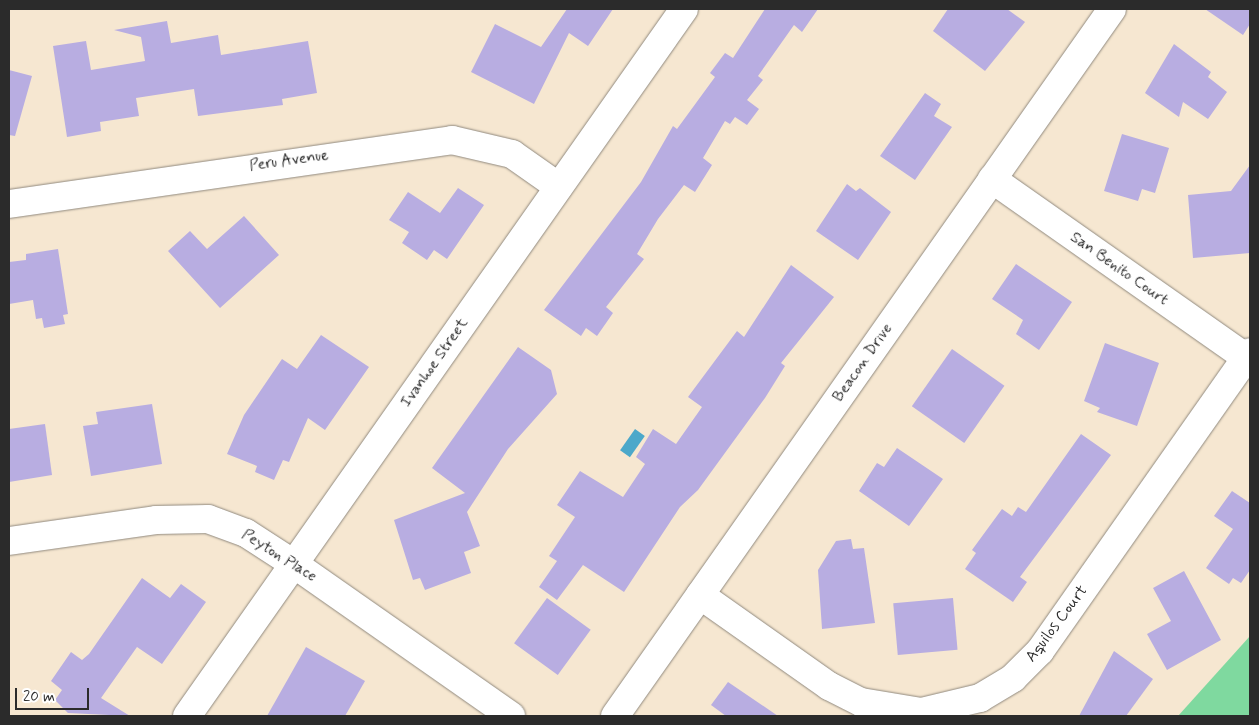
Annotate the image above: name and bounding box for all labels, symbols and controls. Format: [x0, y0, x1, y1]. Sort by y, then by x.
street label: Peru Avenue [247, 146, 331, 176]
street label: San Benito Court [1066, 228, 1172, 310]
street label: Ivanhoe Street [397, 315, 473, 411]
street label: Beacon Drive [829, 320, 897, 406]
street label: Peyton Place [238, 525, 320, 587]
street label: Aquilos Court [1023, 583, 1091, 665]
scale bar [18, 678, 91, 710]
text: 20 m [23, 687, 55, 707]

